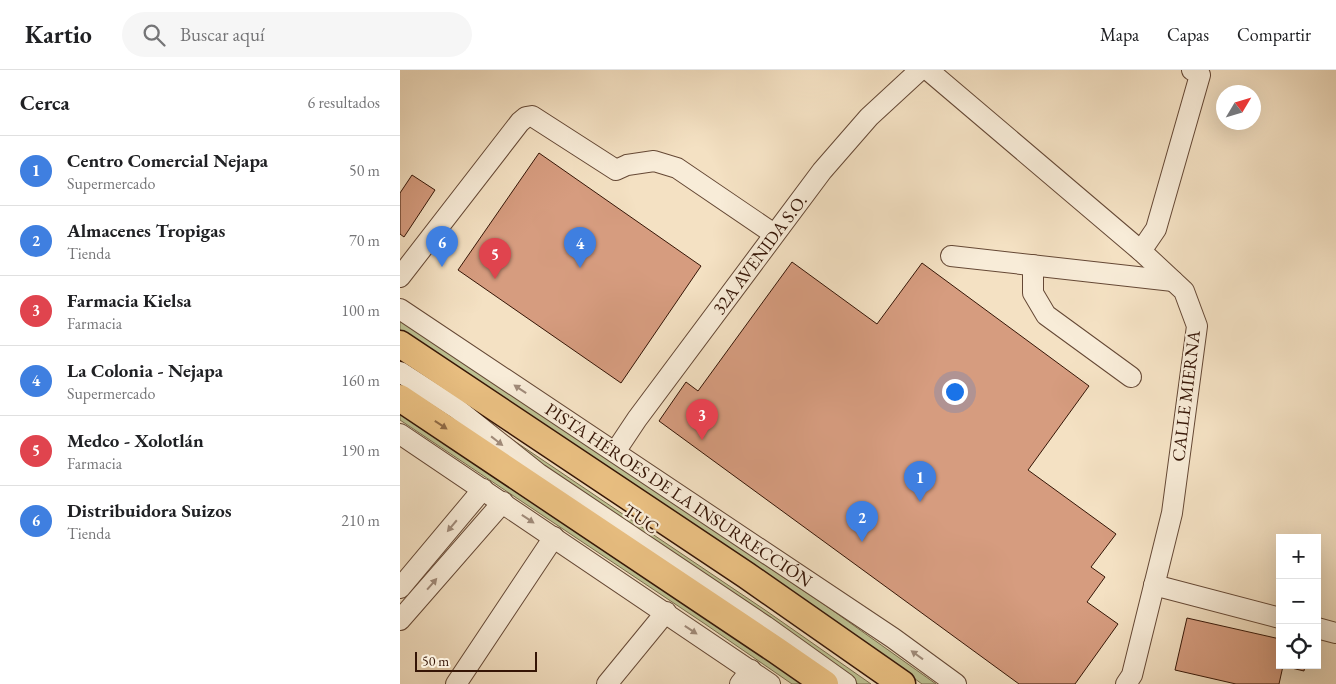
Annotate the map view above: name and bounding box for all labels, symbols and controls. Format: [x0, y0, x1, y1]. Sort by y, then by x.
search box [122, 12, 472, 57]
text: Kartio [25, 19, 92, 50]
icon: search [140, 21, 168, 49]
text: Buscar aquí [180, 22, 265, 47]
text: Mapa [1100, 23, 1139, 46]
text: Capas [1167, 23, 1209, 46]
text: Compartir [1237, 23, 1311, 46]
north arrow [1216, 85, 1261, 130]
text: Cerca [20, 89, 70, 116]
text: 6 resultados [308, 92, 380, 113]
text: Centro Comercial Nejapa [67, 148, 268, 173]
text: 1 [32, 160, 40, 181]
text: 50 m [349, 160, 380, 181]
text: Supermercado [67, 173, 155, 194]
street label: 32A AVENIDA S.O. [707, 189, 812, 319]
text: Almacenes Tropigas [67, 218, 225, 243]
pin: 6 [426, 226, 458, 267]
pin: 4 [564, 227, 596, 268]
text: 2 [32, 230, 40, 251]
text: 70 m [349, 230, 380, 251]
pin: 5 [479, 238, 511, 279]
text: Tienda [67, 243, 111, 264]
text: Farmacia Kielsa [67, 288, 192, 313]
text: 3 [32, 300, 40, 321]
text: 100 m [341, 300, 380, 321]
text: Farmacia [67, 313, 122, 334]
street label: CALLE MIERNA [1166, 328, 1205, 463]
text: La Colonia - Nejapa [67, 358, 223, 383]
text: 4 [32, 370, 40, 391]
text: 160 m [341, 370, 380, 391]
your location [942, 379, 968, 405]
text: Supermercado [67, 383, 155, 404]
one-way arrow [514, 384, 527, 394]
street label: PISTA HÉROES DE LA INSURRECCIÓN [541, 397, 817, 592]
pin: 3 [686, 399, 718, 440]
one-way arrow [434, 420, 447, 430]
text: Medco - Xolotlán [67, 428, 204, 453]
one-way arrow [490, 435, 503, 446]
text: 5 [32, 440, 40, 461]
text: 190 m [341, 440, 380, 461]
text: Farmacia [67, 453, 122, 474]
pin: 1 [904, 461, 936, 502]
text: Distribuidora Suizos [67, 498, 232, 523]
street label: TUC [619, 498, 664, 539]
pin: 2 [846, 501, 878, 542]
text: 6 [32, 510, 40, 531]
text: 210 m [341, 510, 380, 531]
one-way arrow [521, 514, 535, 524]
one-way arrow [446, 520, 457, 533]
text: Tienda [67, 523, 111, 544]
map controls [1276, 534, 1321, 669]
button: + [1276, 534, 1321, 579]
one-way arrow [426, 578, 438, 590]
button: − [1276, 579, 1321, 624]
button: locate [1276, 624, 1321, 669]
one-way arrow [685, 625, 698, 635]
scale bar [415, 649, 538, 672]
one-way arrow [910, 650, 924, 660]
text: 50 m [422, 652, 449, 670]

